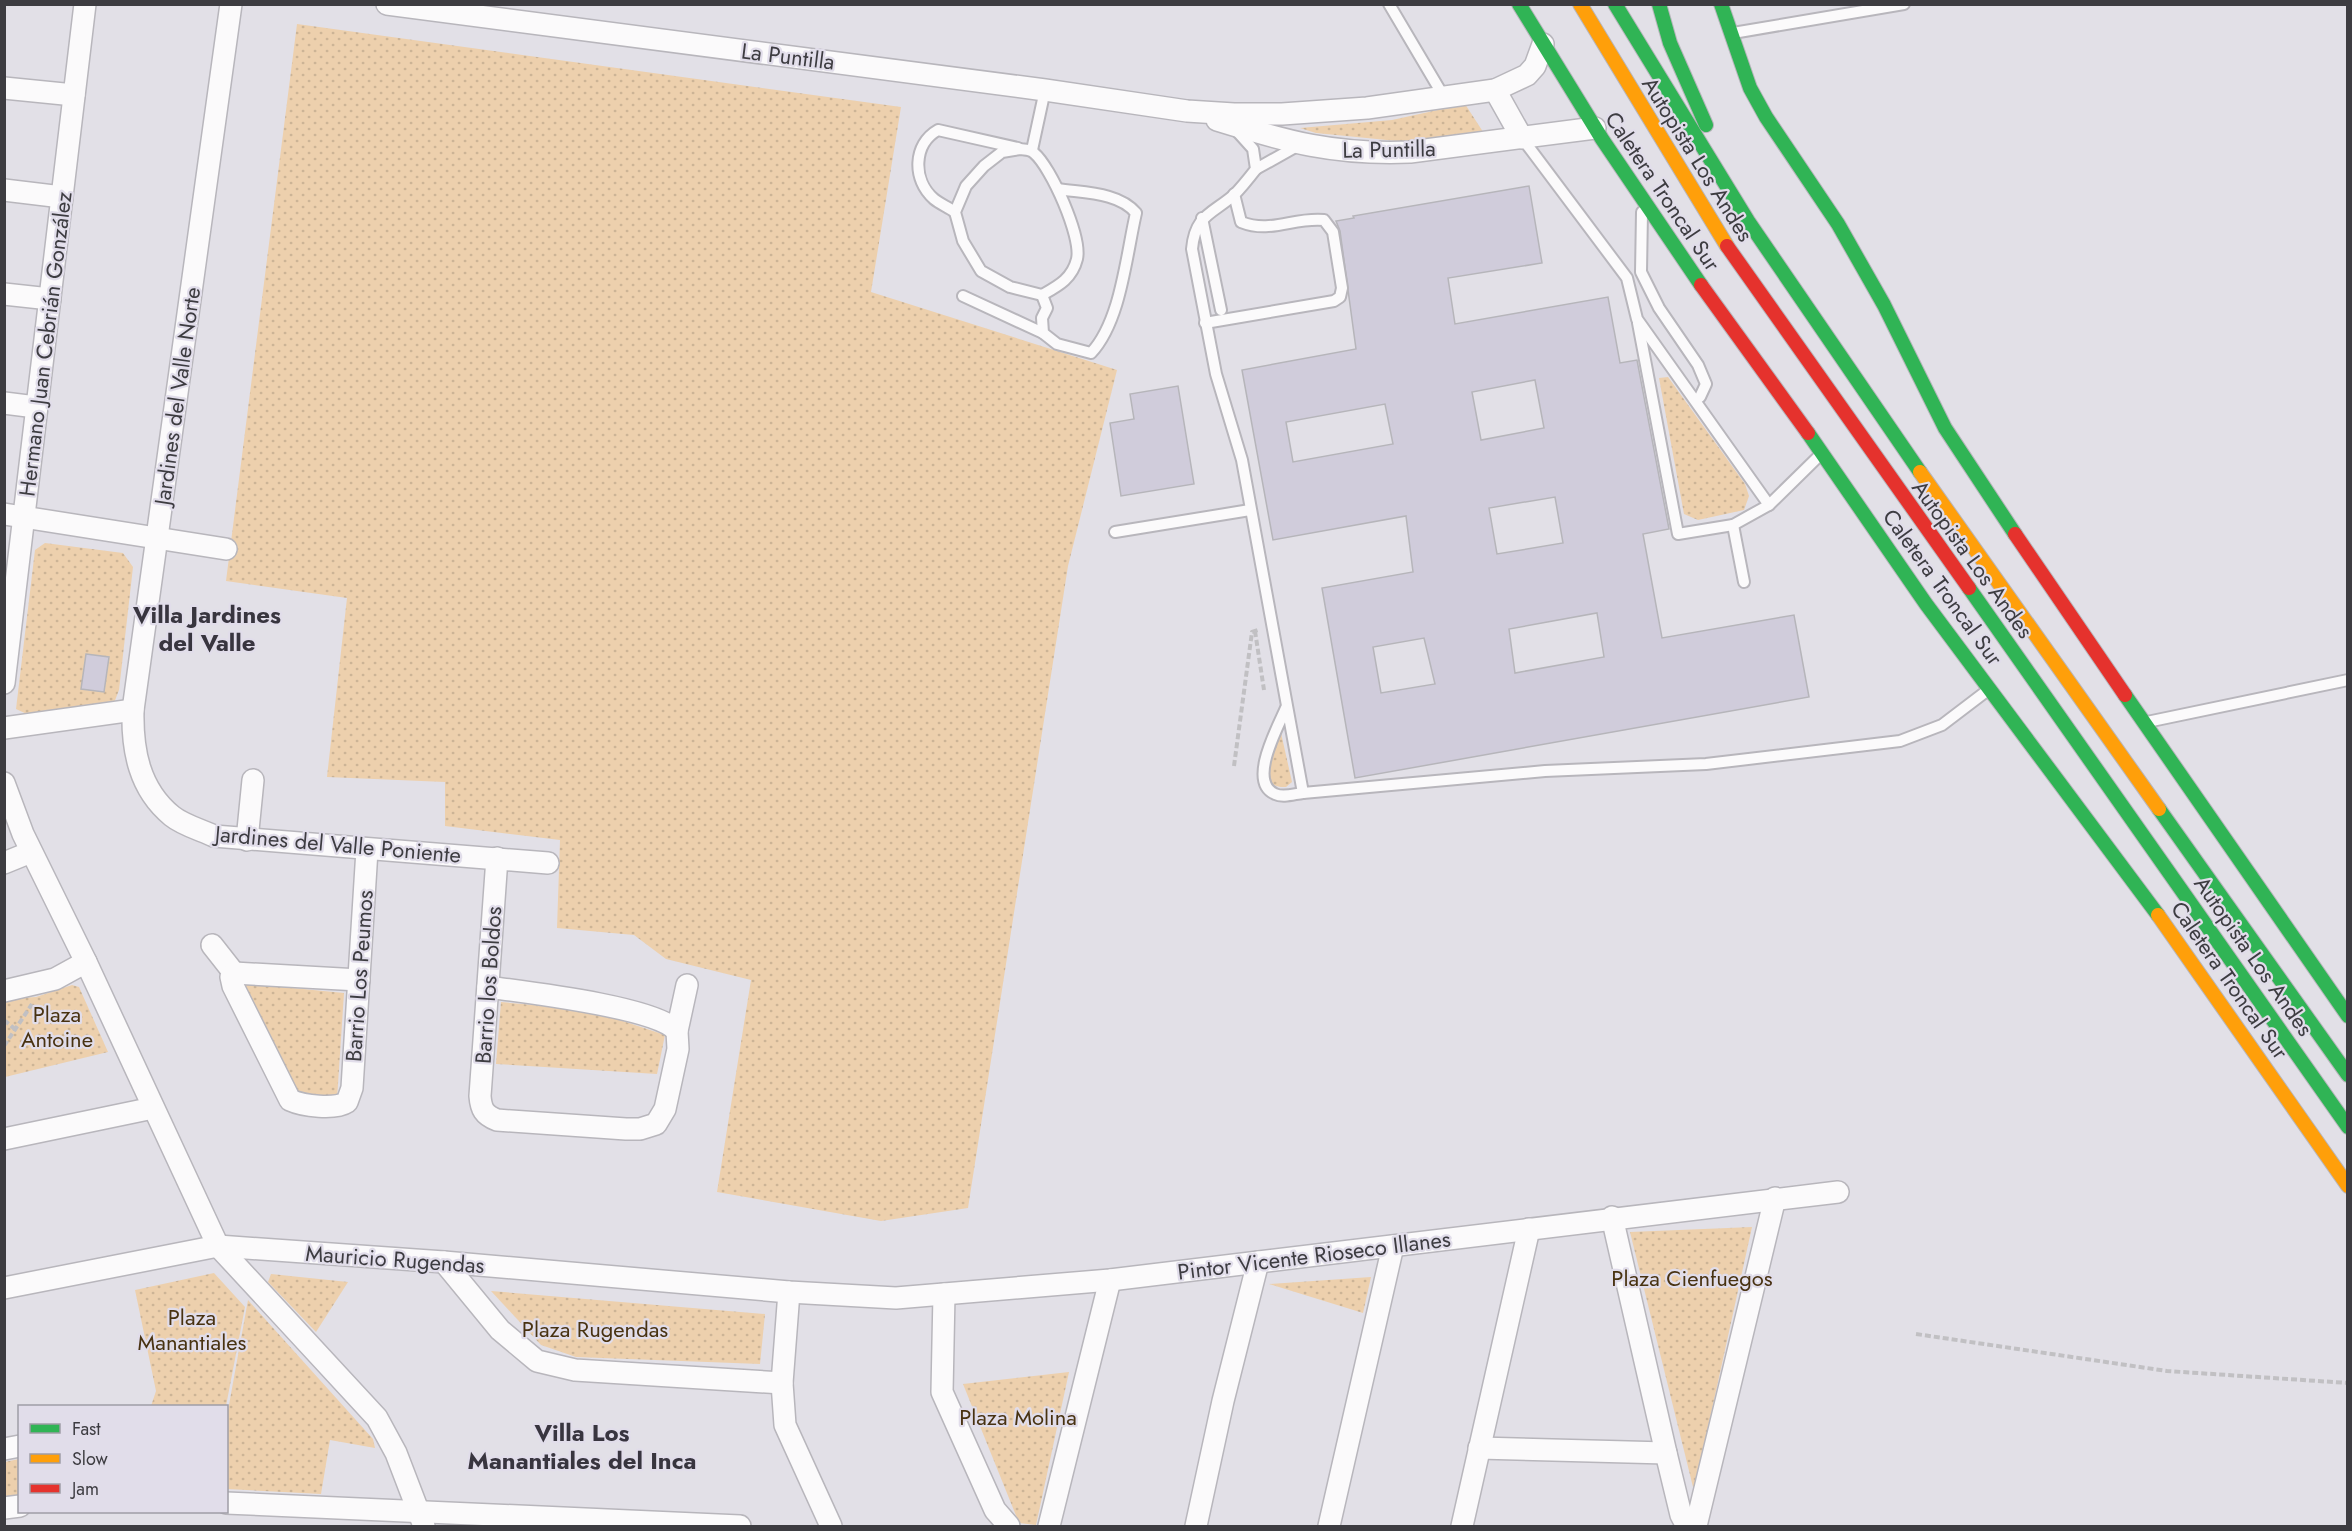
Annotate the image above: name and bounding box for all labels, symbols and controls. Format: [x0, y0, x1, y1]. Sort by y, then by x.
street label: La Puntilla [740, 34, 836, 78]
street label: Autopista Los Andes [1634, 71, 1762, 248]
street label: Caletera Troncal Sur [1598, 105, 1729, 278]
street label: La Puntilla [1342, 132, 1436, 166]
street label: Hermano Juan Cebrián González [10, 190, 80, 498]
street label: Jardines del Valle Norte [145, 285, 208, 510]
street label: Autopista Los Andes [1905, 473, 2041, 645]
street label: Caletera Troncal Sur [1875, 502, 2011, 672]
district label: Villa Jardines del Valle [132, 597, 281, 660]
street label: Jardines del Valle Poniente [211, 817, 462, 871]
street label: Autopista Los Andes [2187, 870, 2321, 1043]
street label: Barrio Los Peumos [337, 889, 381, 1063]
street label: Caletera Troncal Sur [2163, 894, 2297, 1066]
street label: Barrio los Boldos [467, 905, 509, 1065]
park label: Plaza Antoine [21, 998, 93, 1055]
street label: Pintor Vicente Rioseco Illanes [1176, 1222, 1452, 1288]
street label: Mauricio Rugendas [304, 1237, 486, 1281]
park label: Plaza Cienfuegos [1611, 1262, 1773, 1294]
park label: Plaza Manantiales [138, 1301, 247, 1358]
park label: Plaza Rugendas [522, 1313, 668, 1345]
park label: Plaza Molina [959, 1401, 1077, 1433]
legend [18, 1405, 228, 1513]
district label: Villa Los Manantiales del Inca [468, 1415, 696, 1478]
text: Fast [72, 1416, 101, 1442]
text: Slow [72, 1446, 109, 1472]
text: Jam [70, 1476, 99, 1502]

